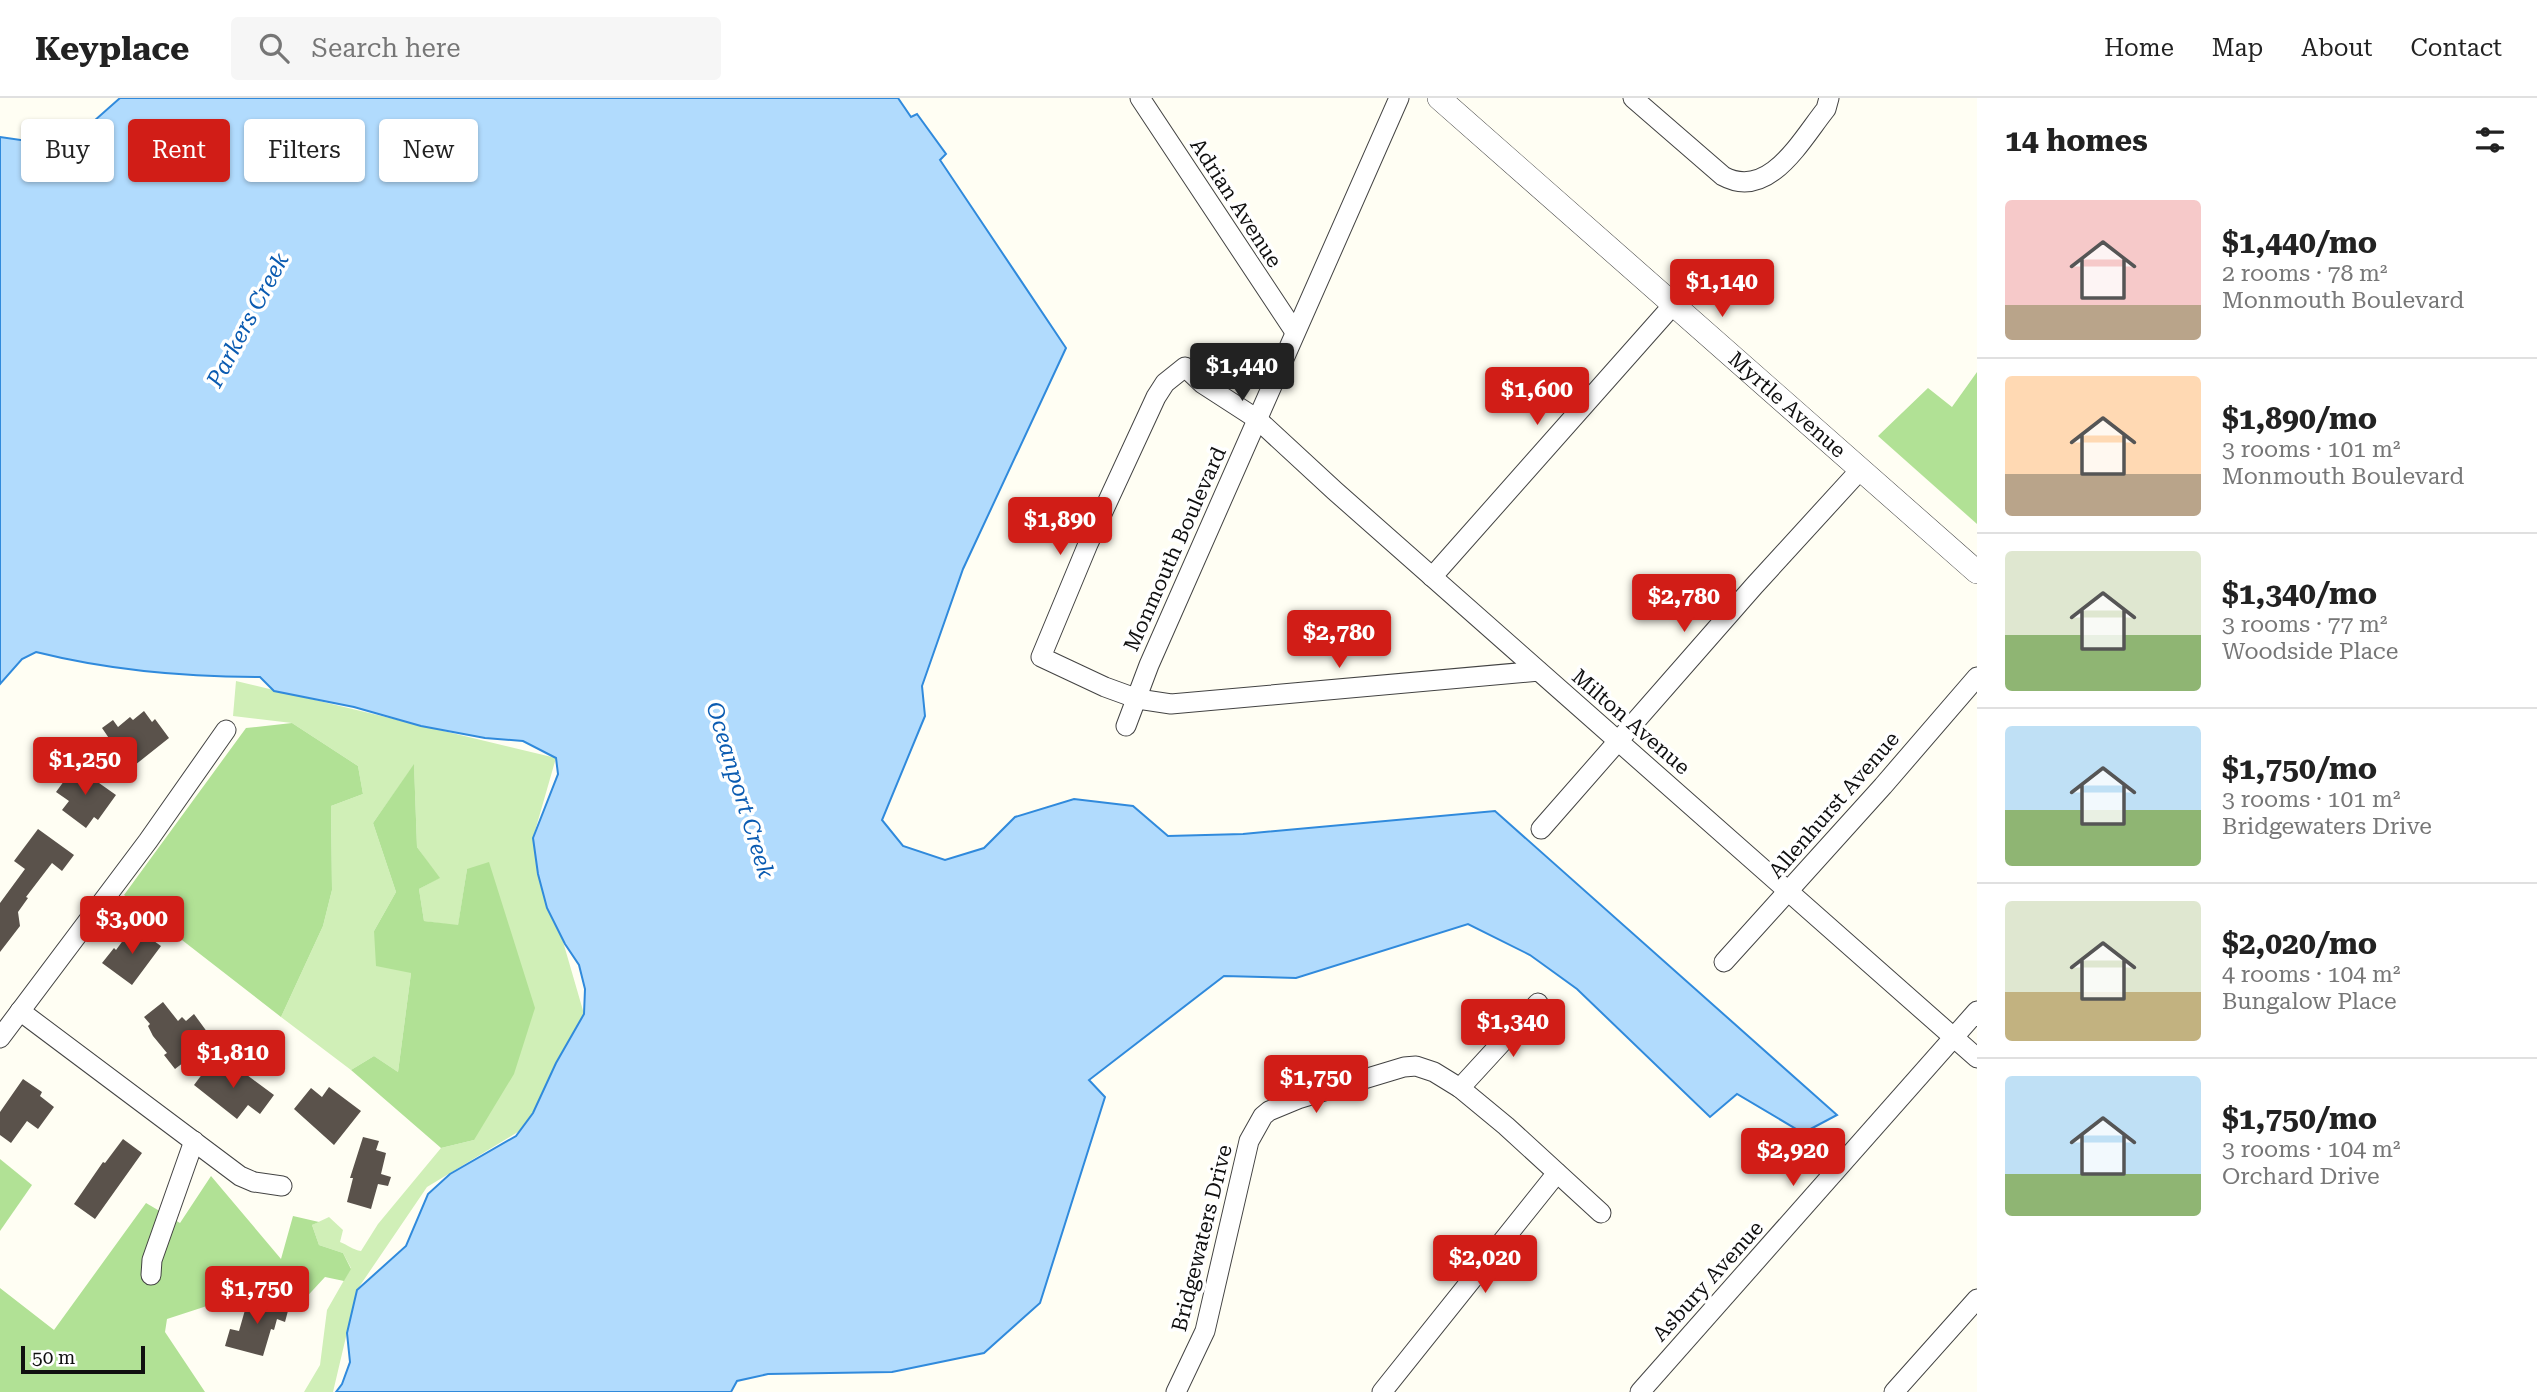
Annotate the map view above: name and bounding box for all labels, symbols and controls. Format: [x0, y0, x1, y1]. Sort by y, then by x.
search box [231, 17, 721, 80]
text: Keyplace [35, 29, 189, 68]
icon: search [255, 29, 293, 67]
text: Search here [311, 33, 460, 63]
text: Home [2104, 34, 2174, 62]
text: Map [2212, 34, 2263, 62]
text: About [2301, 34, 2372, 62]
text: Contact [2410, 34, 2502, 62]
chip: Buy [21, 119, 114, 182]
chip: Rent [128, 119, 230, 182]
chip: Filters [244, 119, 365, 182]
chip: New [379, 119, 478, 182]
icon: filters [2471, 121, 2509, 159]
text: 14 homes [2005, 123, 2148, 158]
street label: Adrian Avenue [1185, 134, 1287, 272]
text: $1,440/mo [2222, 225, 2377, 260]
icon: home [2061, 228, 2145, 312]
water label: Parkers Creek [201, 248, 295, 393]
pin: $1,140 [1665, 260, 1779, 319]
text: 2 rooms · 78 m² [2222, 260, 2388, 287]
text: $1,140 [1686, 268, 1758, 295]
text: Monmouth Boulevard [2222, 287, 2464, 314]
pin: $1,440 [1185, 344, 1299, 403]
street label: Myrtle Avenue [1724, 347, 1851, 463]
text: $1,440 [1206, 352, 1278, 379]
pin: $1,600 [1480, 368, 1594, 427]
text: $1,600 [1501, 376, 1573, 403]
text: $1,890/mo [2222, 401, 2377, 436]
icon: home [2061, 404, 2145, 488]
text: 3 rooms · 101 m² [2222, 436, 2400, 463]
street label: Monmouth Boulevard [1119, 443, 1231, 655]
text: Monmouth Boulevard [2222, 463, 2464, 490]
pin: $1,890 [1003, 498, 1117, 557]
text: $1,890 [1024, 506, 1096, 533]
pin: $2,780 [1627, 574, 1741, 634]
text: $1,340/mo [2222, 576, 2377, 611]
icon: home [2061, 579, 2145, 663]
text: $2,780 [1648, 583, 1720, 610]
pin: $2,780 [1282, 610, 1396, 670]
text: 3 rooms · 77 m² [2222, 611, 2388, 638]
text: $2,780 [1303, 619, 1375, 646]
text: Woodside Place [2222, 638, 2398, 665]
street label: Milton Avenue [1567, 664, 1695, 780]
water label: Oceanport Creek [700, 699, 780, 882]
street label: Allenhurst Avenue [1764, 727, 1904, 883]
pin: $1,250 [28, 738, 142, 797]
text: $1,250 [49, 746, 121, 773]
text: $1,750/mo [2222, 751, 2377, 786]
icon: home [2061, 754, 2145, 838]
text: 3 rooms · 101 m² [2222, 786, 2400, 813]
text: Bridgewaters Drive [2222, 813, 2432, 840]
pin: $3,000 [75, 896, 189, 956]
text: $3,000 [96, 905, 168, 932]
text: $2,020/mo [2222, 926, 2377, 961]
icon: home [2061, 929, 2145, 1013]
text: 4 rooms · 104 m² [2222, 961, 2400, 988]
text: Bungalow Place [2222, 988, 2397, 1015]
pin: $1,340 [1456, 1000, 1570, 1059]
text: $1,340 [1477, 1008, 1549, 1035]
pin: $1,810 [176, 1030, 290, 1090]
text: $1,810 [197, 1039, 269, 1066]
pin: $1,750 [1259, 1056, 1373, 1115]
text: $1,750 [1280, 1064, 1352, 1091]
text: $1,750/mo [2222, 1101, 2377, 1136]
icon: home [2061, 1104, 2145, 1188]
pin: $2,920 [1736, 1128, 1850, 1188]
text: 3 rooms · 104 m² [2222, 1136, 2400, 1163]
text: $2,920 [1757, 1137, 1829, 1164]
street label: Bridgewaters Drive [1167, 1142, 1237, 1334]
text: Orchard Drive [2222, 1163, 2380, 1190]
street label: Asbury Avenue [1648, 1216, 1768, 1346]
pin: $2,020 [1428, 1236, 1542, 1295]
text: $2,020 [1449, 1244, 1521, 1271]
pin: $1,750 [200, 1266, 314, 1326]
text: $1,750 [221, 1275, 293, 1302]
scale bar [21, 1343, 145, 1375]
text: 50 m [32, 1346, 75, 1369]

